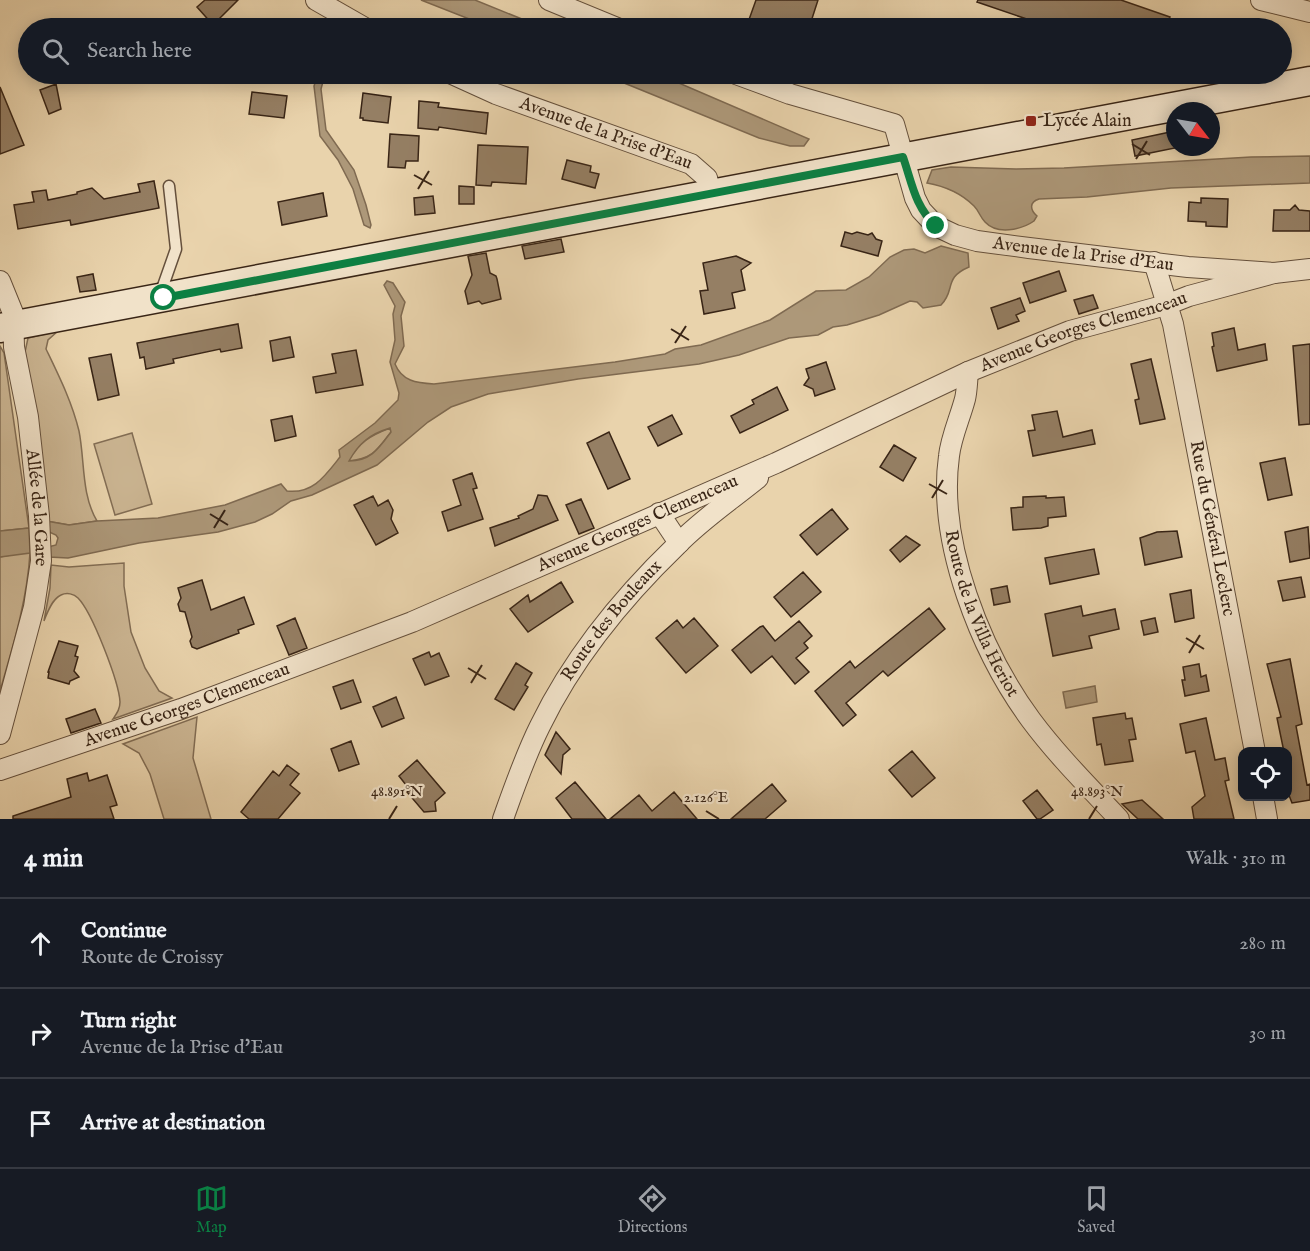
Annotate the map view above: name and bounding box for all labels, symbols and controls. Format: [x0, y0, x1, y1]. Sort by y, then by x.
search box [18, 18, 1292, 84]
icon: search [39, 35, 72, 68]
text: Search here [87, 37, 192, 65]
street label: Avenue de la Prise d'Eau [515, 92, 695, 175]
north arrow [1166, 102, 1220, 156]
place label: Lycée Alain [1043, 110, 1132, 133]
marker: Lycée Alain [1024, 114, 1038, 128]
route end [922, 212, 948, 238]
street label: Avenue de la Prise d'Eau [990, 232, 1175, 277]
route start [150, 284, 176, 310]
street label: Avenue Georges Clemenceau [976, 286, 1190, 378]
street label: Rue du Général Leclerc [1184, 439, 1240, 618]
street label: Allée de la Gare [20, 447, 53, 568]
street label: Avenue Georges Clemenceau [533, 470, 742, 578]
street label: Route de la Villa Heriot [939, 528, 1024, 702]
street label: Route des Bouleaux [556, 555, 667, 686]
street label: Avenue Georges Clemenceau [80, 658, 293, 753]
map controls [1238, 747, 1292, 801]
button: locate [1238, 747, 1292, 801]
text: 48.891°N [371, 782, 423, 801]
text: 48.893°N [1071, 782, 1123, 801]
text: 2.126°E [684, 788, 728, 807]
text: 4 min [24, 842, 83, 875]
text: Walk · 310 m [1186, 846, 1286, 871]
text: Continue [81, 917, 167, 945]
icon: ahead [24, 927, 57, 960]
text: 280 m [1239, 931, 1286, 956]
text: Route de Croissy [81, 945, 223, 970]
text: Turn right [81, 1007, 176, 1035]
icon: right [24, 1017, 57, 1050]
text: 30 m [1249, 1021, 1286, 1046]
text: Avenue de la Prise d'Eau [81, 1035, 283, 1060]
icon: arrive [24, 1107, 57, 1140]
text: Arrive at destination [81, 1109, 265, 1137]
tab: Map [195, 1182, 228, 1238]
tab: Directions [618, 1182, 687, 1238]
tab: Saved [1077, 1182, 1115, 1238]

